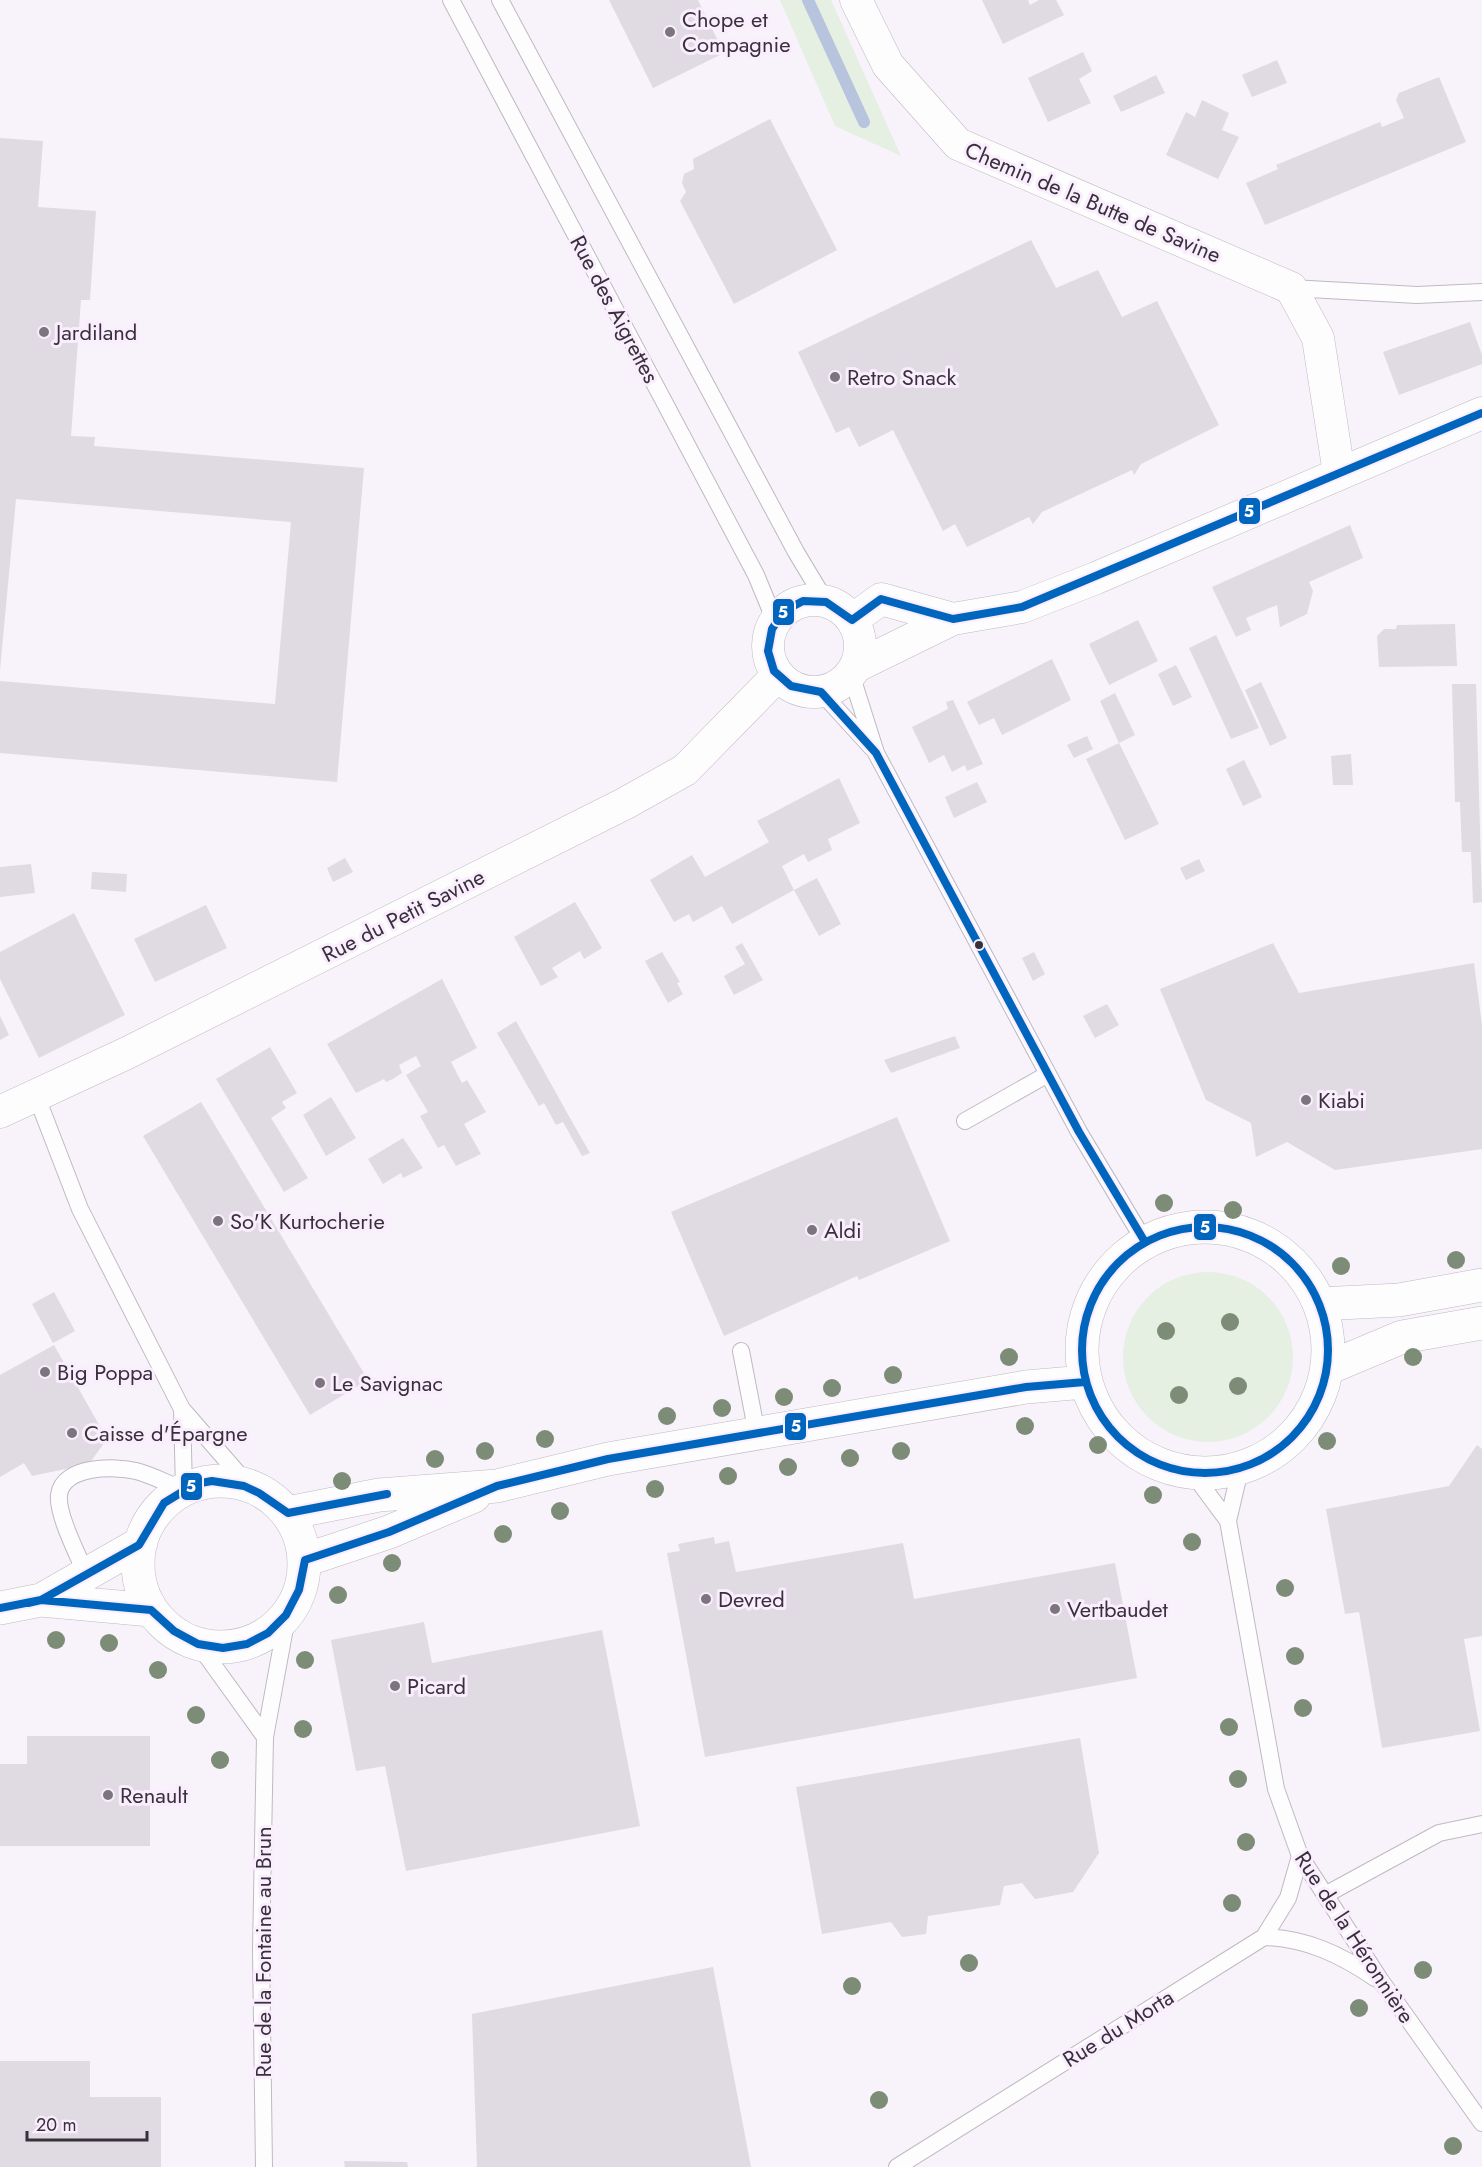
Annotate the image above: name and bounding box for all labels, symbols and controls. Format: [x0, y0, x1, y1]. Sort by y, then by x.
place label: Chope et Compagnie [682, 3, 791, 60]
marker: Chope et Compagnie [663, 25, 677, 39]
street label: Chemin de la Butte de Savine [960, 133, 1226, 271]
street label: Rue des Aigrettes [563, 229, 668, 389]
place label: Jardiland [53, 316, 137, 348]
marker: Jardiland [37, 325, 51, 339]
place label: Retro Snack [847, 361, 956, 393]
marker: Retro Snack [828, 370, 842, 384]
line badge: 5 [1238, 497, 1261, 525]
text: 5 [1244, 500, 1254, 523]
line badge: 5 [772, 598, 795, 626]
text: 5 [778, 601, 788, 624]
street label: Rue du Petit Savine [316, 860, 490, 970]
unlabelled marker [973, 939, 985, 951]
place label: Kiabi [1318, 1084, 1365, 1116]
marker: Kiabi [1299, 1093, 1313, 1107]
place label: So'K Kurtocherie [230, 1205, 385, 1237]
line badge: 5 [1193, 1213, 1217, 1241]
marker: So'K Kurtocherie [211, 1214, 225, 1228]
place label: Aldi [824, 1214, 862, 1246]
text: 5 [1200, 1216, 1210, 1239]
marker: Aldi [805, 1223, 819, 1237]
place label: Big Poppa [57, 1356, 153, 1388]
marker: Big Poppa [38, 1365, 52, 1379]
place label: Le Savignac [332, 1367, 443, 1399]
marker: Le Savignac [313, 1376, 327, 1390]
line badge: 5 [784, 1412, 807, 1441]
text: 5 [791, 1415, 801, 1438]
place label: Caisse d'Épargne [84, 1417, 248, 1449]
marker: Caisse d'Épargne [65, 1426, 79, 1440]
line badge: 5 [180, 1472, 203, 1501]
text: 5 [186, 1475, 196, 1498]
place label: Devred [718, 1583, 785, 1615]
marker: Devred [699, 1592, 713, 1606]
place label: Vertbaudet [1067, 1593, 1168, 1625]
marker: Vertbaudet [1048, 1602, 1062, 1616]
place label: Picard [407, 1670, 466, 1702]
marker: Picard [388, 1679, 402, 1693]
place label: Renault [120, 1779, 188, 1811]
marker: Renault [101, 1788, 115, 1802]
street label: Rue de la Fontaine au Brun [247, 1826, 279, 2078]
street label: Rue de la Héronnière [1287, 1845, 1423, 2029]
street label: Rue du Morta [1056, 1981, 1180, 2075]
scale bar [27, 2104, 147, 2142]
text: 20 m [36, 2112, 76, 2138]

